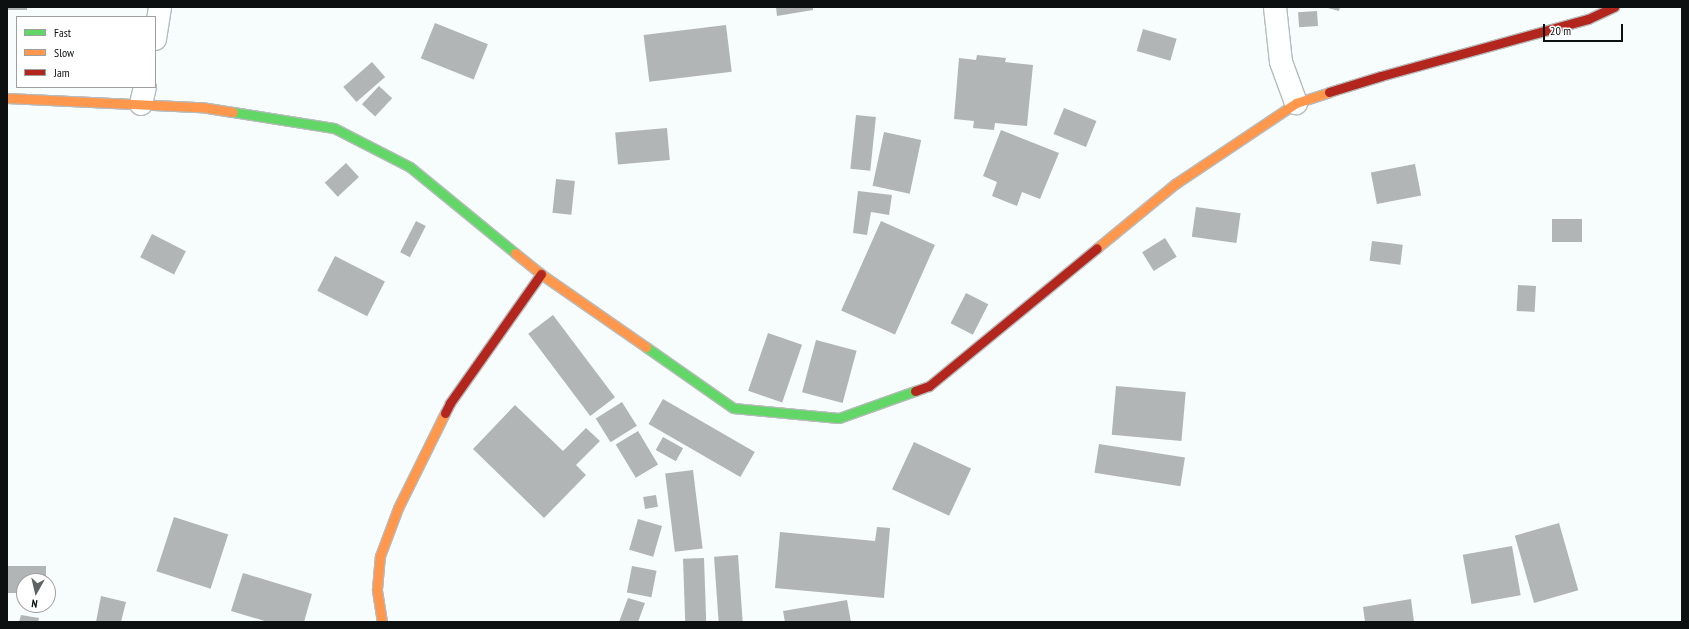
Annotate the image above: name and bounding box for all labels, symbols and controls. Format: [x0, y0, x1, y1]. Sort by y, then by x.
legend [16, 16, 156, 88]
scale bar [1545, 16, 1625, 42]
text: 20 m [1550, 23, 1571, 38]
text: Fast [54, 25, 71, 40]
text: Slow [54, 45, 74, 60]
text: Jam [54, 65, 70, 80]
north arrow [16, 573, 56, 613]
text: N [31, 597, 38, 611]

